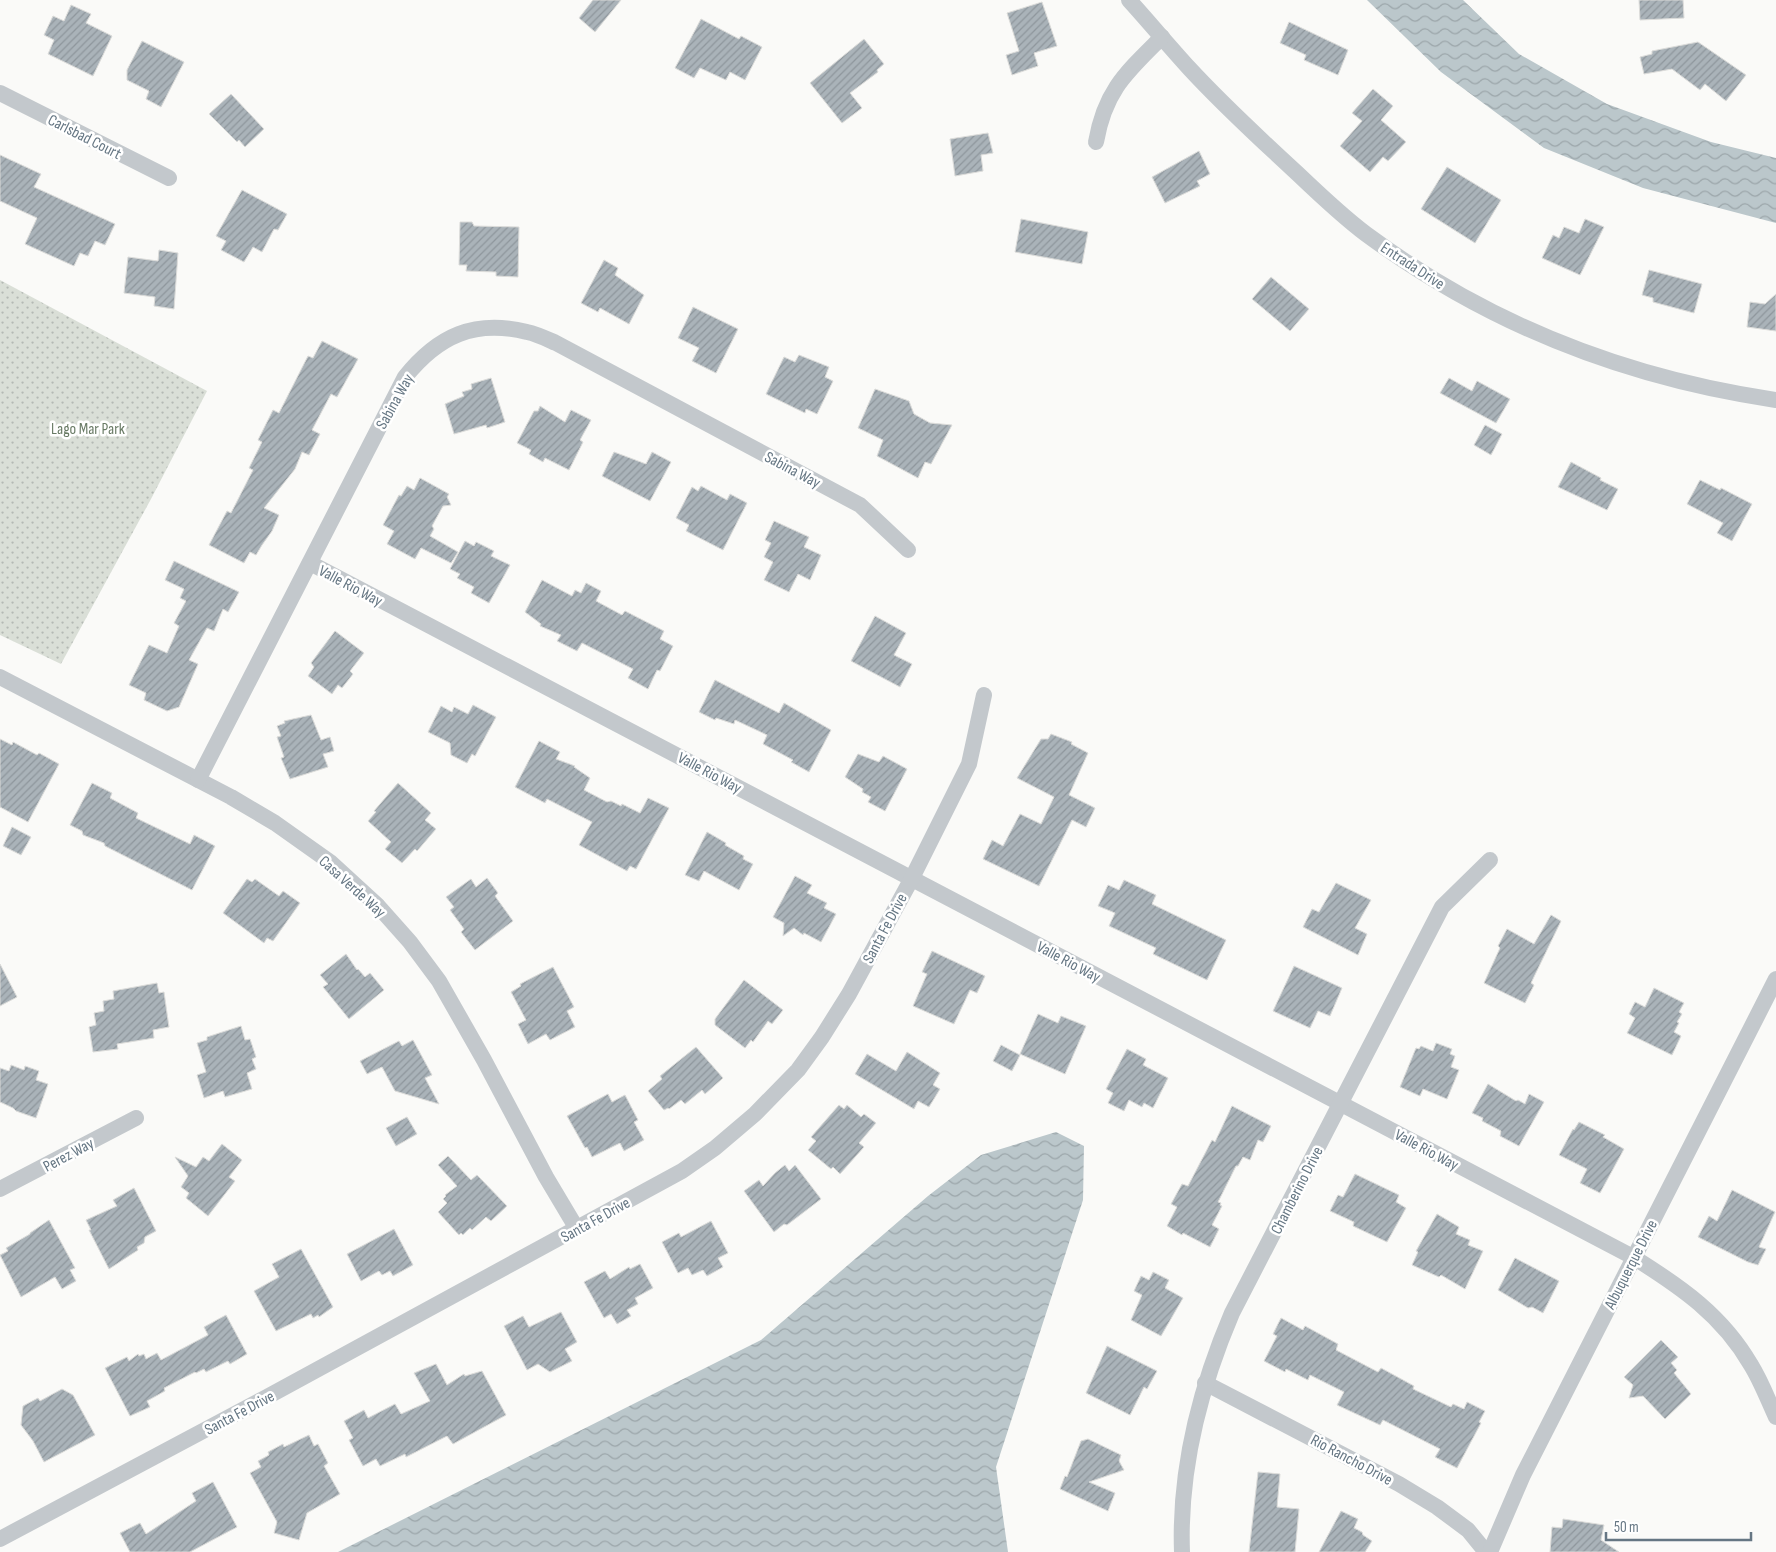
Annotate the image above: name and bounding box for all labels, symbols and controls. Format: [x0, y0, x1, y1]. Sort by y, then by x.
street label: Carlsbad Court [45, 111, 124, 164]
street label: Entrada Drive [1377, 239, 1448, 294]
street label: Sabina Way [372, 371, 418, 433]
park label: Lago Mar Park [51, 420, 125, 439]
street label: Sabina Way [761, 448, 823, 493]
street label: Valle Rio Way [315, 562, 385, 611]
street label: Valle Rio Way [674, 749, 744, 798]
street label: Casa Verde Way [315, 852, 389, 922]
street label: Santa Fe Drive [859, 891, 912, 967]
street label: Valle Rio Way [1033, 938, 1103, 987]
street label: Valle Rio Way [1391, 1126, 1461, 1175]
street label: Perez Way [40, 1134, 97, 1176]
street label: Chamberino Drive [1267, 1144, 1328, 1238]
street label: Santa Fe Drive [558, 1194, 634, 1247]
street label: Albuquerque Drive [1600, 1217, 1662, 1313]
street label: Santa Fe Drive [202, 1387, 278, 1440]
street label: Rio Rancho Drive [1307, 1431, 1396, 1490]
scale bar [1606, 1510, 1751, 1542]
text: 50 m [1614, 1518, 1639, 1537]

